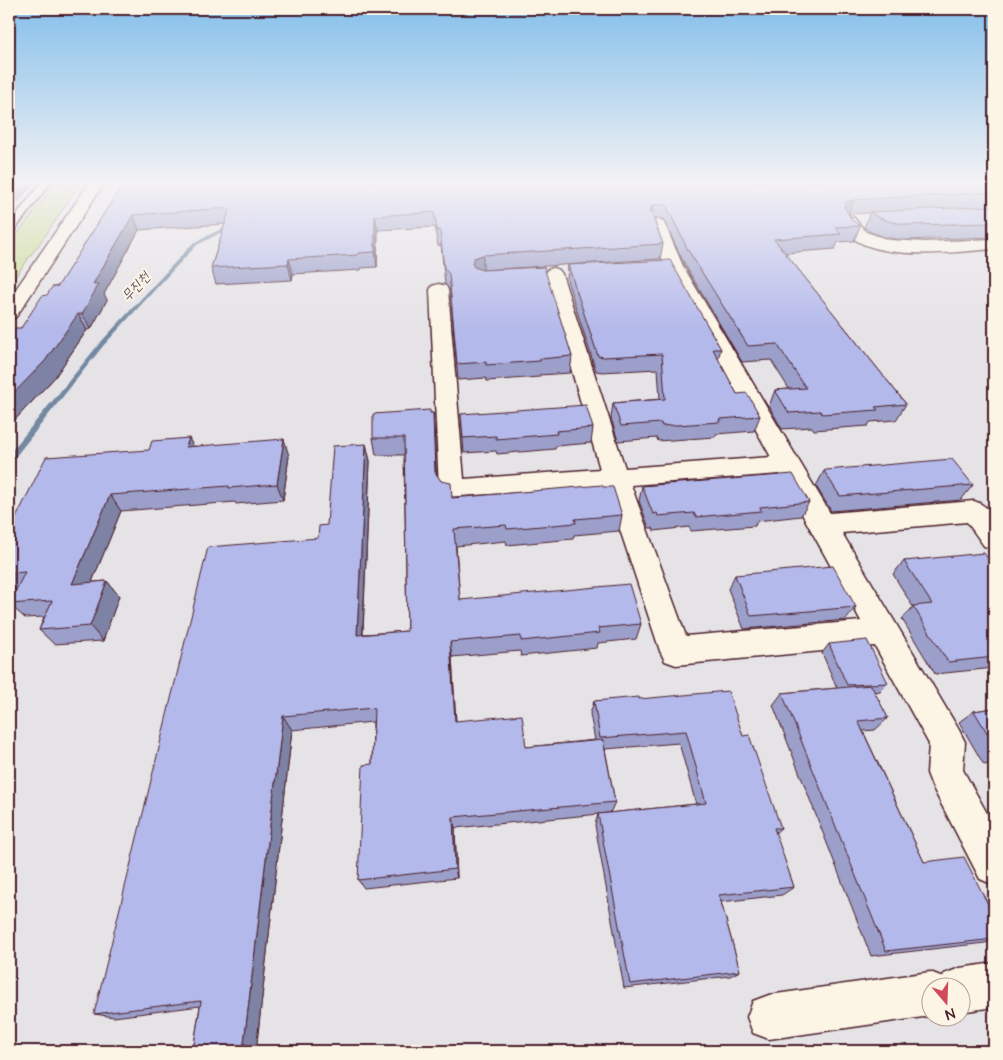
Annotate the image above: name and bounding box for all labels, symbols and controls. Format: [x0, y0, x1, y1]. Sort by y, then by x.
water label: 무진천 [117, 267, 156, 306]
north arrow [920, 978, 970, 1028]
text: N [942, 1002, 957, 1024]

